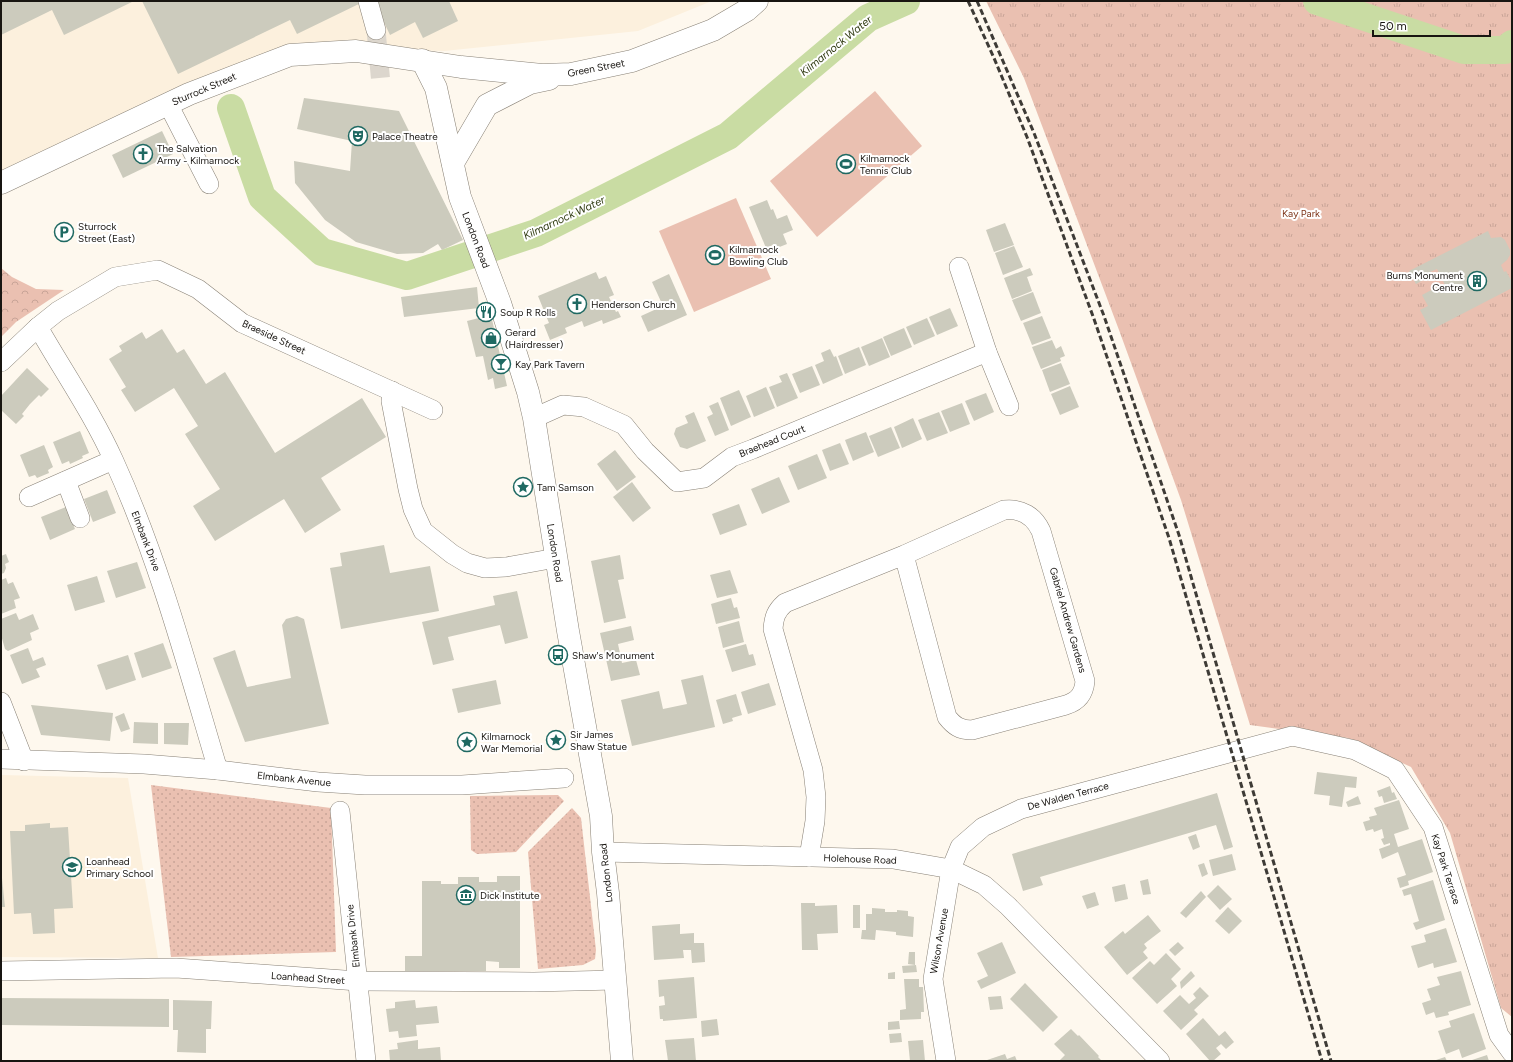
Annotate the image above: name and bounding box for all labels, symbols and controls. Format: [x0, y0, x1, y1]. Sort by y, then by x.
water label: Kilmarnock Water [798, 12, 875, 79]
scale bar [1373, 12, 1490, 38]
text: 50 m [1379, 19, 1407, 33]
street label: Green Street [566, 56, 626, 80]
street label: Sturrock Street [170, 69, 238, 108]
theatre icon: Palace Theatre [347, 125, 369, 147]
place label: Palace Theatre [372, 130, 438, 143]
place label: The Salvation Army - Kilmarnock [157, 142, 239, 167]
church icon: The Salvation Army - Kilmarnock [132, 143, 154, 165]
place label: Kilmarnock Tennis Club [860, 152, 912, 177]
sports icon: Kilmarnock Tennis Club [835, 153, 857, 175]
water label: Kilmarnock Water [521, 193, 608, 243]
park label: Kay Park [1282, 207, 1320, 220]
street label: London Road [459, 210, 493, 270]
place label: Sturrock Street (East) [78, 220, 135, 245]
parking icon: Sturrock Street (East) [53, 221, 75, 243]
place label: Kilmarnock Bowling Club [729, 243, 788, 268]
sports icon: Kilmarnock Bowling Club [704, 244, 726, 266]
place label: Burns Monument Centre [1386, 269, 1464, 294]
building icon: Burns Monument Centre [1466, 270, 1488, 292]
church icon: Henderson Church [566, 293, 588, 315]
place label: Henderson Church [591, 298, 676, 311]
restaurant icon: Soup R Rolls [475, 301, 497, 323]
place label: Soup R Rolls [500, 306, 556, 319]
street label: Braeside Street [240, 317, 308, 358]
place label: Gerard (Hairdresser) [505, 326, 563, 351]
shop icon: Gerard (Hairdresser) [480, 327, 502, 349]
bar icon: Kay Park Tavern [490, 353, 512, 375]
place label: Kay Park Tavern [515, 358, 585, 371]
street label: Braehead Court [737, 422, 807, 460]
place icon: Tam Samson [512, 476, 534, 498]
place label: Tam Samson [537, 481, 594, 494]
street label: Elmbank Drive [129, 509, 164, 574]
street label: London Road [544, 523, 566, 583]
street label: Gabriel Andrew Gardens [1047, 566, 1089, 675]
bus stop icon: Shaw's Monument [547, 644, 569, 666]
place label: Shaw's Monument [572, 649, 655, 662]
place label: Sir James Shaw Statue [570, 728, 627, 753]
place icon: Sir James Shaw Statue [545, 729, 567, 751]
place label: Kilmarnock War Memorial [481, 730, 542, 755]
place icon: Kilmarnock War Memorial [456, 731, 478, 753]
street label: Elmbank Avenue [256, 769, 332, 789]
street label: De Walden Terrace [1026, 779, 1111, 813]
street label: Kay Park Terrace [1428, 832, 1464, 906]
street label: London Road [596, 843, 616, 903]
street label: Holehouse Road [823, 851, 897, 867]
place label: Loanhead Primary School [86, 855, 153, 880]
school or university icon: Loanhead Primary School [61, 856, 83, 878]
museum icon: Dick Institute [455, 884, 477, 906]
place label: Dick Institute [480, 889, 540, 902]
street label: Elmbank Drive [343, 903, 363, 968]
street label: Wilson Avenue [927, 907, 951, 975]
street label: Loanhead Street [271, 969, 346, 987]

